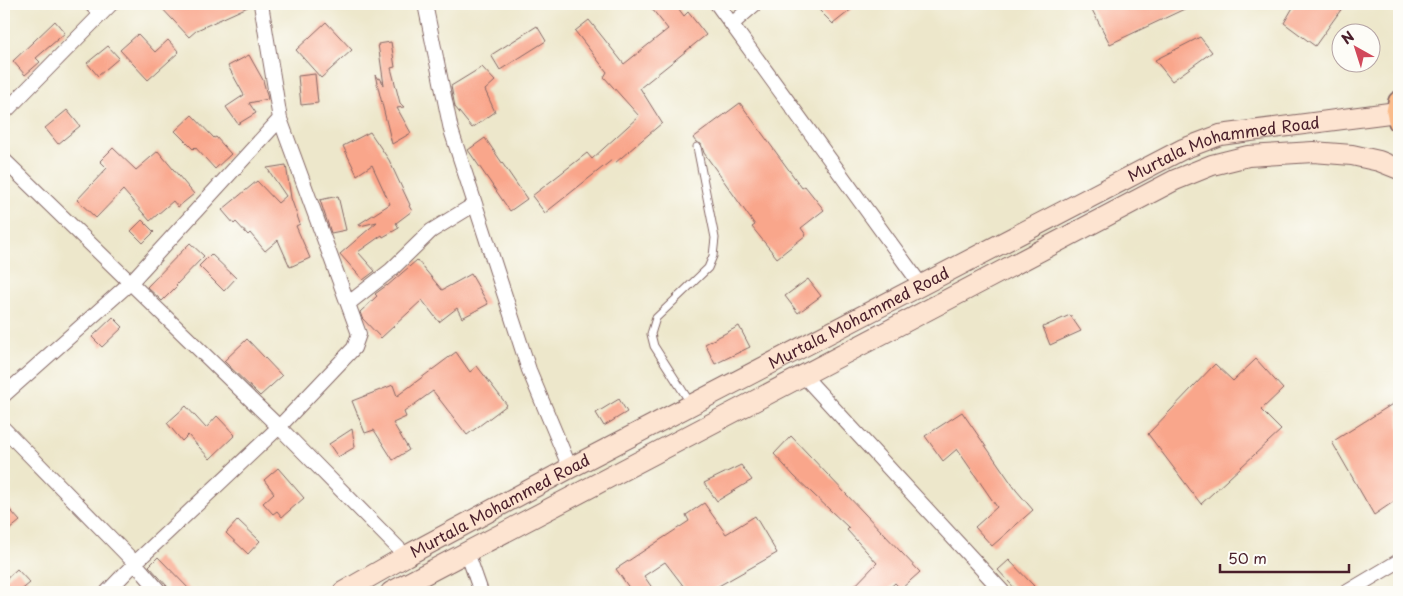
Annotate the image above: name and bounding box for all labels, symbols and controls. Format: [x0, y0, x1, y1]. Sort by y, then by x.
north arrow [1330, 22, 1380, 72]
text: N [1337, 26, 1358, 49]
street label: Murtala Mohammed Road [1123, 109, 1321, 187]
street label: Murtala Mohammed Road [763, 260, 953, 374]
street label: Murtala Mohammed Road [405, 447, 594, 563]
scale bar [1220, 541, 1349, 573]
text: 50 m [1228, 546, 1267, 569]

